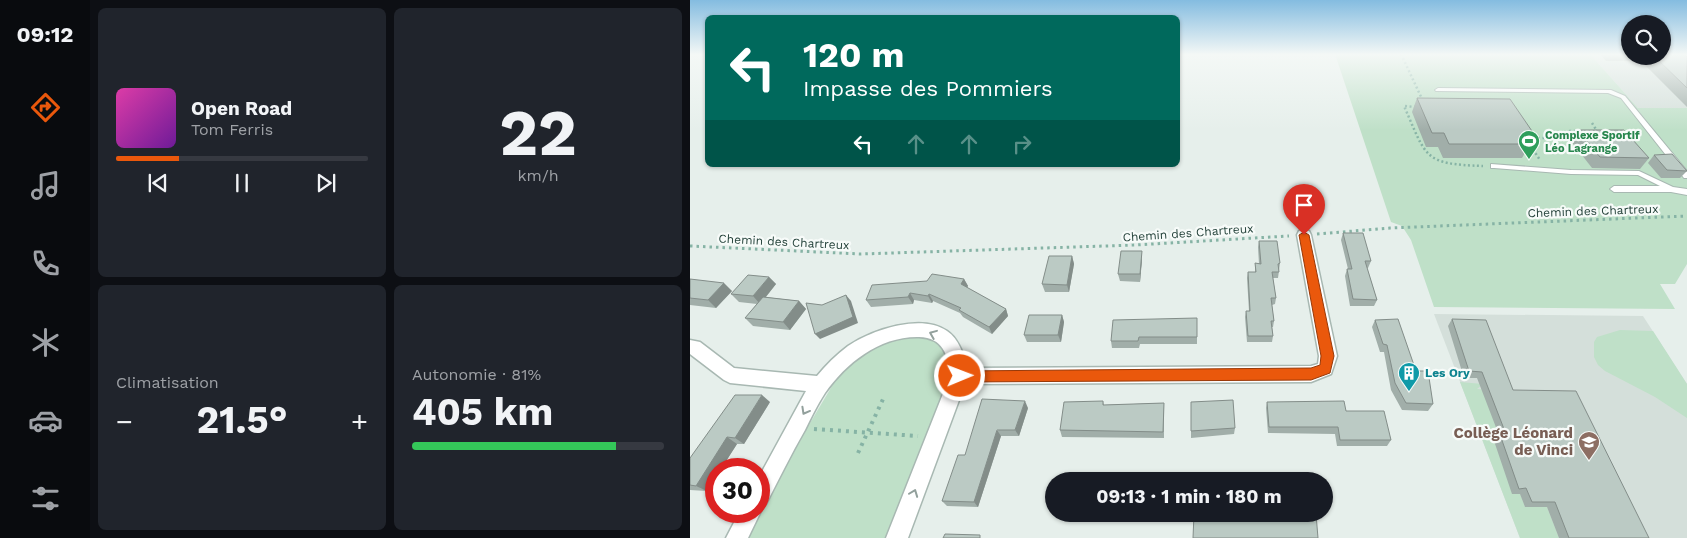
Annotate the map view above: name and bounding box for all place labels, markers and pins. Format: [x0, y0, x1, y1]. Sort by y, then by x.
sports icon: Complexe Sportif Léo Lagrange [1517, 129, 1541, 160]
place label: Complexe Sportif Léo Lagrange [1545, 129, 1640, 155]
pin [1283, 184, 1325, 235]
building icon: Les Ory [1397, 361, 1421, 392]
place label: Les Ory [1425, 366, 1470, 380]
place label: Collège Léonard de Vinci [1454, 424, 1573, 459]
school or university icon: Collège Léonard de Vinci [1577, 430, 1601, 461]

